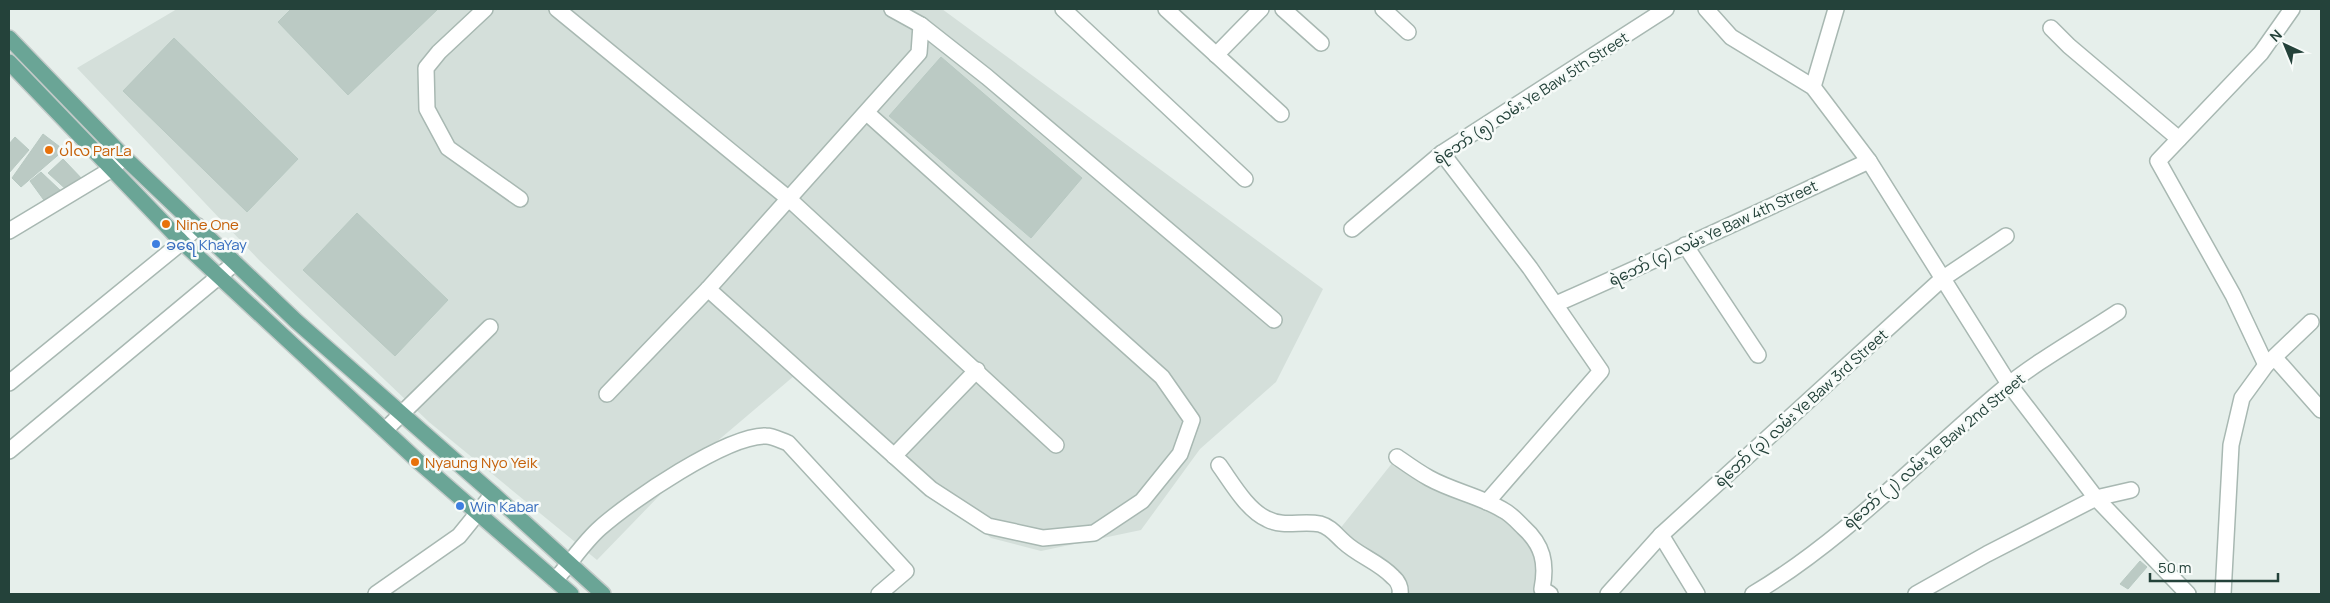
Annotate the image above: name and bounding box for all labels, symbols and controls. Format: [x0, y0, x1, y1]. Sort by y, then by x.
north arrow [2260, 20, 2310, 70]
text: N [2265, 25, 2286, 46]
street label: ရဲဘော် (၅) လမ်း Ye Baw 5th Street [1429, 27, 1634, 171]
place label: ပါလ ParLa [59, 140, 131, 161]
marker: ပါလ ParLa [43, 144, 55, 156]
street label: ရဲဘော် (၄) လမ်း Ye Baw 4th Street [1605, 175, 1822, 293]
place label: Nine One [176, 214, 239, 235]
marker: Nine One [160, 218, 172, 230]
place label: ခရေ KhaYay [166, 234, 247, 257]
marker: ခရေ KhaYay [150, 238, 162, 250]
street label: ရဲဘော် (၃) လမ်း Ye Baw 3rd Street [1710, 324, 1894, 493]
street label: ရဲဘော် (၂) လမ်း Ye Baw 2nd Street [1839, 369, 2031, 535]
place label: Nyaung Nyo Yeik [425, 452, 538, 473]
marker: Nyaung Nyo Yeik [409, 456, 421, 468]
place label: Win Kabar [470, 496, 540, 517]
marker: Win Kabar [454, 500, 466, 512]
scale bar [2150, 550, 2278, 582]
text: 50 m [2158, 557, 2192, 578]

